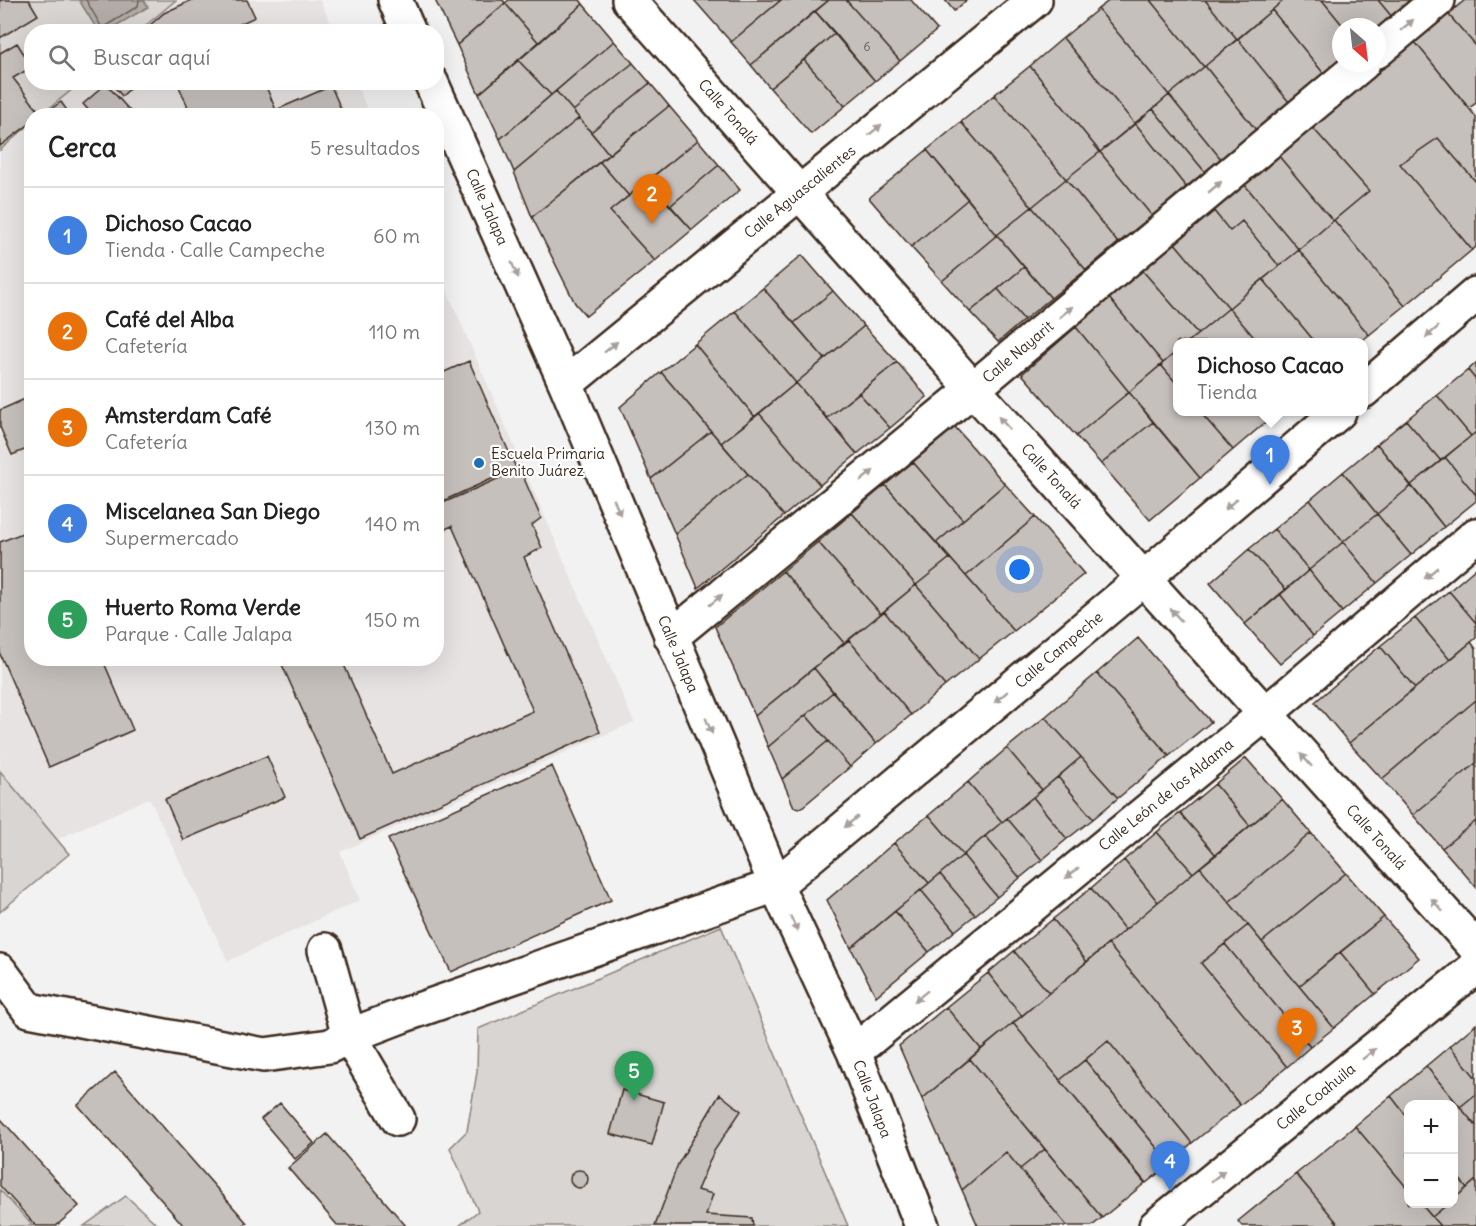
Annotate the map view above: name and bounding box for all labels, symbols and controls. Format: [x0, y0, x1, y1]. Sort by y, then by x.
north arrow [1332, 18, 1386, 72]
one-way arrow [1399, 19, 1415, 32]
search box [24, 24, 444, 90]
house number: 6 [864, 39, 871, 54]
icon: search [45, 41, 78, 74]
text: Buscar aquí [93, 43, 210, 71]
street label: Calle Tonalá [695, 75, 762, 149]
one-way arrow [867, 124, 883, 137]
text: Cerca [48, 131, 117, 164]
text: 5 resultados [310, 135, 420, 160]
street label: Calle Aguascalientes [740, 141, 859, 242]
street label: Calle Jalapa [462, 166, 513, 248]
pin: 2 [632, 174, 672, 224]
one-way arrow [1207, 180, 1223, 193]
text: Dichoso Cacao [105, 209, 252, 237]
text: 1 [64, 223, 71, 248]
text: 60 m [373, 223, 420, 248]
text: Tienda · Calle Campeche [105, 237, 325, 262]
one-way arrow [510, 262, 520, 280]
text: Café del Alba [105, 305, 234, 333]
one-way arrow [1058, 306, 1073, 319]
street label: Calle Nayarit [978, 316, 1057, 387]
text: 2 [62, 319, 73, 344]
text: 110 m [369, 319, 420, 344]
one-way arrow [1425, 325, 1440, 338]
text: Cafetería [105, 333, 188, 358]
popup [1173, 338, 1368, 416]
one-way arrow [603, 341, 619, 354]
text: Dichoso Cacao [1197, 351, 1344, 379]
text: Tienda [1197, 379, 1257, 404]
text: Amsterdam Café [105, 401, 272, 429]
text: 3 [62, 415, 73, 440]
text: 130 m [365, 415, 420, 440]
one-way arrow [998, 416, 1011, 431]
text: Cafetería [105, 429, 188, 454]
pin: 1 [1250, 436, 1290, 485]
street label: Calle Tonalá [1017, 439, 1086, 513]
place label: Escuela Primaria Benito Juárez [491, 444, 605, 480]
marker: Escuela Primaria Benito Juárez [472, 456, 486, 470]
one-way arrow [859, 470, 875, 483]
text: Miscelanea San Diego [105, 497, 320, 525]
one-way arrow [1224, 497, 1239, 510]
one-way arrow [612, 499, 622, 517]
text: 4 [62, 511, 73, 536]
text: 140 m [365, 511, 420, 536]
text: Supermercado [105, 525, 239, 550]
your location [1005, 555, 1034, 584]
one-way arrow [1424, 566, 1439, 579]
text: Huerto Roma Verde [105, 593, 301, 621]
one-way arrow [708, 594, 723, 607]
text: 5 [62, 607, 73, 632]
text: 150 m [365, 607, 420, 632]
street label: Calle Campeche [1011, 607, 1107, 692]
one-way arrow [1170, 608, 1183, 623]
street label: Calle Jalapa [654, 612, 703, 696]
text: Parque · Calle Jalapa [105, 621, 292, 646]
one-way arrow [993, 691, 1009, 704]
one-way arrow [704, 717, 713, 734]
street label: Calle León de los Aldama [1094, 734, 1237, 855]
one-way arrow [1299, 753, 1313, 768]
street label: Calle Tonalá [1342, 800, 1411, 874]
one-way arrow [844, 815, 859, 828]
one-way arrow [1064, 866, 1080, 879]
one-way arrow [1431, 898, 1444, 913]
one-way arrow [790, 915, 799, 932]
one-way arrow [913, 990, 929, 1003]
pin: 3 [1278, 1008, 1316, 1058]
one-way arrow [1362, 1048, 1377, 1060]
pin: 5 [614, 1052, 654, 1101]
street label: Calle Jalapa [849, 1057, 896, 1141]
street label: Calle Coahuila [1272, 1059, 1359, 1134]
map controls [1404, 1100, 1458, 1208]
button: + [1404, 1100, 1458, 1154]
pin: 4 [1150, 1142, 1190, 1191]
button: − [1404, 1154, 1458, 1208]
one-way arrow [1210, 1170, 1225, 1183]

